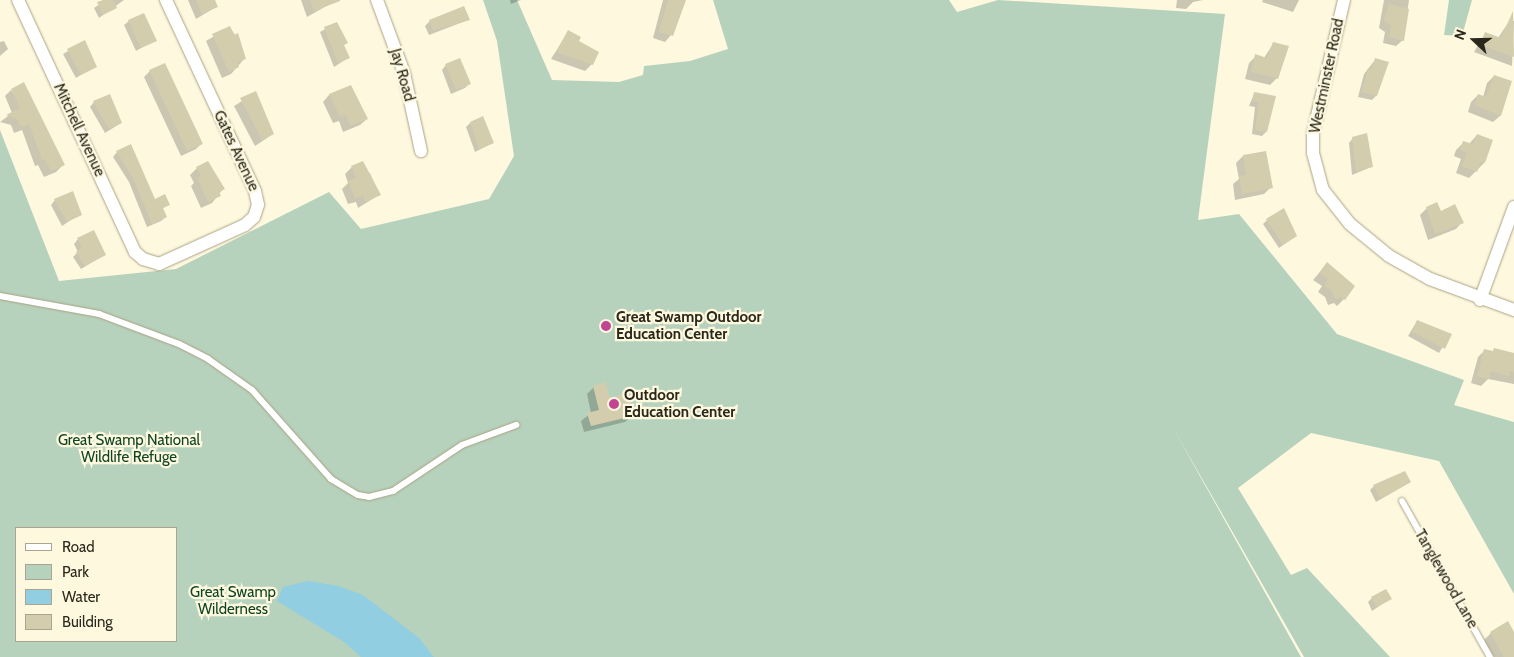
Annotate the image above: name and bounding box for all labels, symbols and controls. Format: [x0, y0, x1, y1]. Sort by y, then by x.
north arrow [1449, 15, 1499, 65]
street label: Westminster Road [1306, 17, 1348, 135]
text: N [1450, 27, 1470, 42]
street label: Jay Road [386, 47, 418, 103]
street label: Mitchell Avenue [50, 80, 108, 180]
street label: Gates Avenue [209, 108, 263, 194]
place label: Great Swamp Outdoor Education Center [616, 308, 762, 343]
marker: Great Swamp Outdoor Education Center [600, 320, 612, 332]
place label: Outdoor Education Center [624, 386, 735, 421]
marker: Outdoor Education Center [608, 398, 620, 410]
park label: Great Swamp National Wildlife Refuge [58, 431, 200, 466]
street label: Tanglewood Lane [1410, 526, 1482, 632]
legend [15, 527, 178, 642]
text: Road [62, 538, 95, 556]
text: Park [62, 563, 89, 581]
park label: Great Swamp Wilderness [190, 583, 276, 618]
text: Water [62, 588, 100, 606]
text: Building [62, 613, 113, 631]

